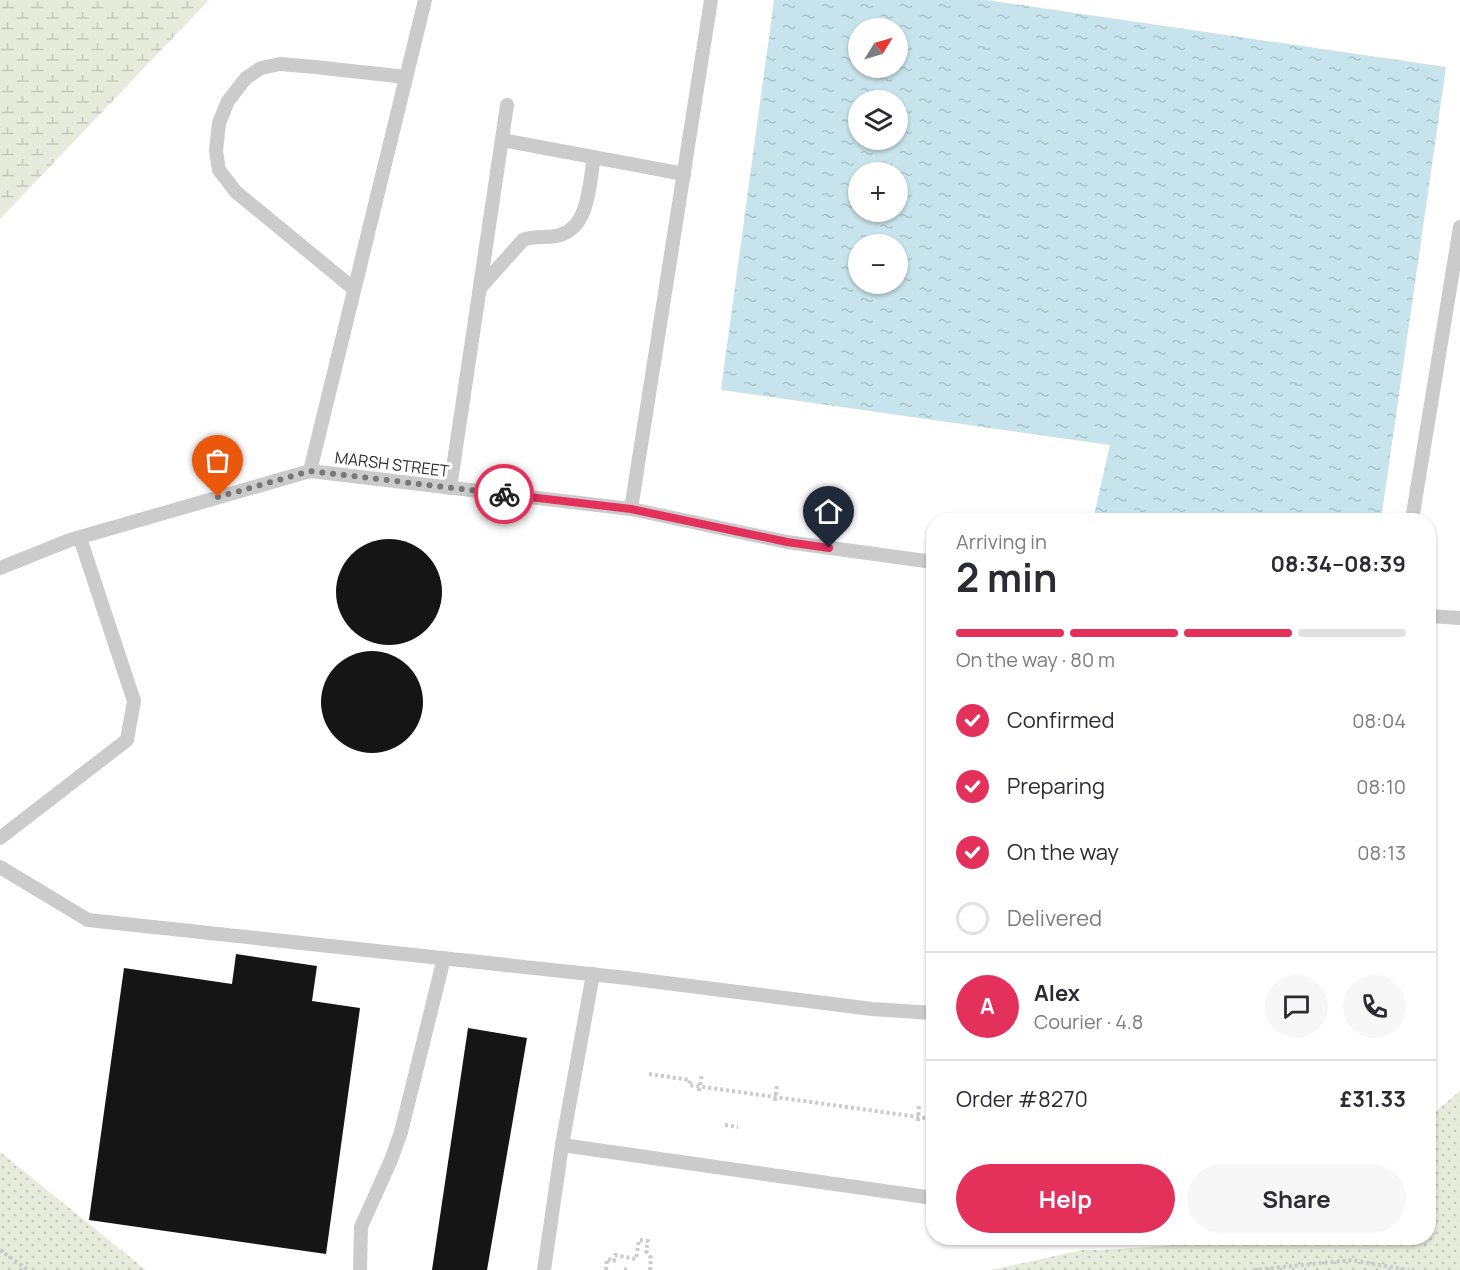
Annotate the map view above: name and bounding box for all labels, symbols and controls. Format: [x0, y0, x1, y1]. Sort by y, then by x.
north arrow [848, 18, 908, 78]
map controls [848, 18, 908, 294]
button: layers [848, 90, 908, 150]
button: + [848, 162, 908, 222]
button: − [848, 234, 908, 294]
pin [192, 435, 243, 497]
icon: bag [201, 444, 234, 477]
street label: MARSH STREET [334, 446, 451, 482]
courier [474, 464, 534, 524]
icon: bike [488, 478, 521, 511]
pin [803, 486, 854, 548]
icon: home [812, 495, 845, 528]
text: Arriving in [956, 528, 1047, 555]
text: 08:34–08:39 [1271, 549, 1406, 579]
text: 2 min [956, 550, 1057, 604]
text: On the way · 80 m [956, 646, 1115, 673]
icon: check [956, 704, 989, 737]
text: Confirmed [1007, 705, 1115, 735]
text: 08:04 [1352, 707, 1406, 734]
icon: check [956, 770, 989, 803]
text: Preparing [1007, 771, 1105, 801]
text: 08:10 [1356, 773, 1406, 800]
icon: check [956, 836, 989, 869]
text: On the way [1007, 837, 1119, 867]
text: 08:13 [1357, 839, 1406, 866]
text: Delivered [1007, 903, 1102, 933]
button: chat [1265, 975, 1328, 1038]
button: phone [1343, 975, 1406, 1038]
text: Alex [1034, 978, 1080, 1008]
text: A [980, 991, 995, 1021]
text: Courier · 4.8 [1034, 1008, 1143, 1035]
text: Order #8270 [956, 1084, 1088, 1114]
text: £31.33 [1340, 1084, 1406, 1114]
button: Help [956, 1164, 1175, 1233]
button: Share [1187, 1164, 1406, 1233]

